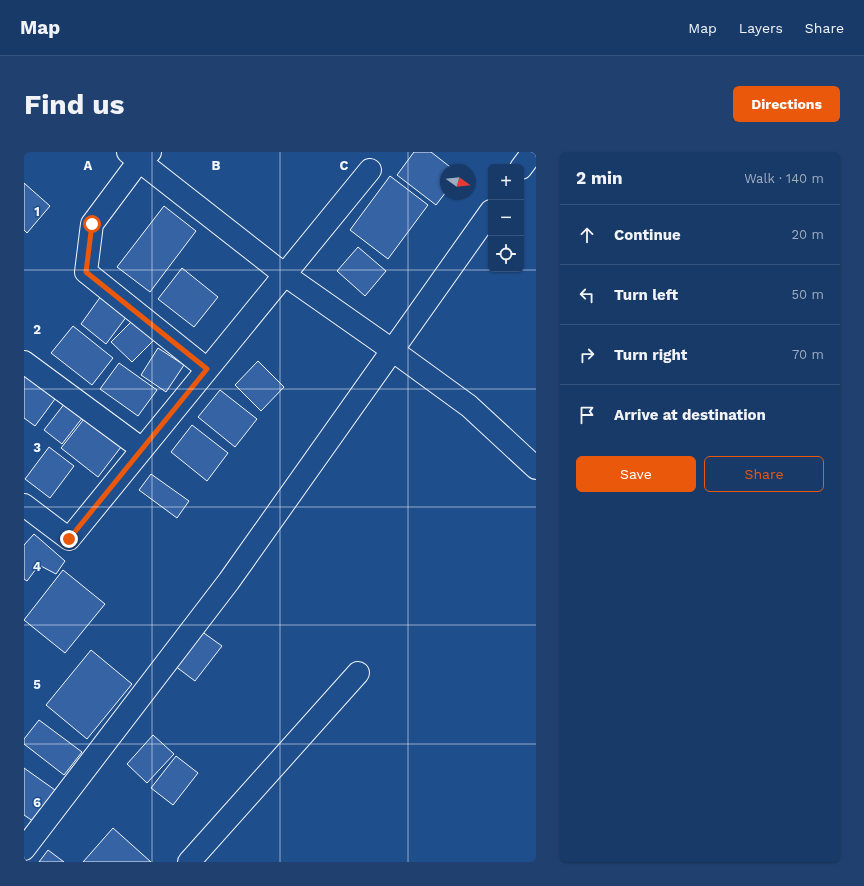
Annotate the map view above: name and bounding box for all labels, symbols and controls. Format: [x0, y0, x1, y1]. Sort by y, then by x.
text: Map [20, 16, 60, 39]
text: Map [688, 20, 717, 36]
text: Layers [739, 20, 783, 36]
text: Share [805, 20, 844, 36]
button: Directions [733, 86, 840, 122]
text: Find us [24, 88, 124, 121]
text: A [84, 158, 93, 173]
text: B [212, 158, 221, 173]
text: C [340, 158, 349, 173]
north arrow [440, 164, 476, 200]
map controls [488, 164, 524, 272]
button: + [488, 164, 524, 200]
text: 2 min [576, 168, 622, 188]
text: Walk · 140 m [744, 171, 824, 186]
button: − [488, 200, 524, 236]
text: 1 [34, 204, 40, 219]
route start [83, 215, 101, 233]
icon: ahead [576, 224, 598, 246]
text: Continue [614, 226, 681, 244]
text: 20 m [792, 227, 824, 242]
button: locate [488, 236, 524, 272]
icon: left [576, 284, 598, 306]
text: Turn left [614, 286, 678, 304]
text: 50 m [792, 287, 824, 302]
text: 2 [33, 322, 41, 337]
icon: right [576, 344, 598, 366]
text: Turn right [614, 346, 687, 364]
text: 70 m [792, 347, 824, 362]
icon: arrive [576, 404, 598, 426]
text: Arrive at destination [614, 406, 766, 424]
text: 3 [33, 440, 41, 455]
button: Save [576, 456, 696, 492]
button: Share [704, 456, 824, 492]
route end [60, 530, 78, 548]
text: 4 [33, 559, 42, 574]
text: 5 [33, 677, 41, 692]
text: 6 [33, 795, 41, 810]

